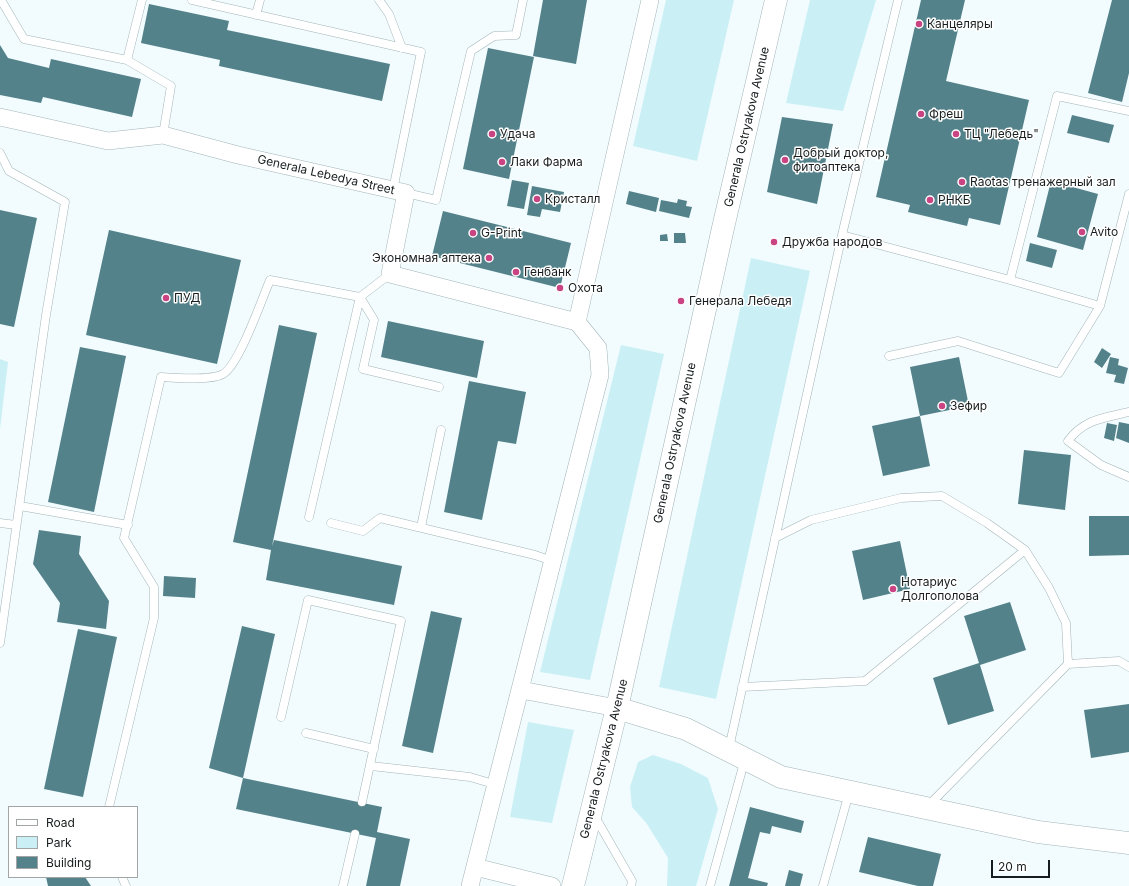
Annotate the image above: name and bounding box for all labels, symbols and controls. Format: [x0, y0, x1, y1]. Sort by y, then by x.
place label: Канцеляры [927, 17, 993, 31]
marker: Канцеляры [914, 19, 924, 29]
street label: Generala Ostryakova Avenue [722, 45, 772, 209]
place label: Фреш [929, 107, 963, 121]
marker: Фреш [916, 109, 926, 119]
place label: Удача [500, 127, 535, 141]
place label: ТЦ "Лебедь" [964, 127, 1039, 141]
marker: Удача [487, 129, 497, 139]
marker: ТЦ "Лебедь" [951, 129, 961, 139]
place label: Добрый доктор, фитоаптека [793, 146, 888, 174]
street label: Generala Lebedya Street [256, 152, 396, 198]
place label: Лаки Фарма [510, 155, 583, 169]
marker: Добрый доктор, фитоаптека [780, 155, 790, 165]
marker: Лаки Фарма [497, 157, 507, 167]
place label: Raotas тренажерный зал [970, 175, 1116, 189]
marker: Raotas тренажерный зал [957, 177, 967, 187]
place label: Кристалл [545, 192, 600, 206]
place label: РНКБ [938, 193, 970, 207]
marker: Кристалл [532, 194, 542, 204]
marker: РНКБ [925, 195, 935, 205]
place label: Avito [1090, 225, 1118, 239]
place label: G-Print [481, 226, 522, 240]
marker: Avito [1077, 227, 1087, 237]
marker: G-Print [468, 228, 478, 238]
place label: Дружба народов [782, 235, 883, 249]
marker: Дружба народов [769, 237, 779, 247]
place label: Экономная аптека [372, 251, 481, 265]
marker: Экономная аптека [484, 253, 494, 263]
place label: Генбанк [524, 265, 572, 279]
marker: Генбанк [511, 267, 521, 277]
place label: Охота [568, 281, 603, 295]
marker: Охота [555, 283, 565, 293]
place label: ПУД [174, 291, 200, 305]
marker: ПУД [161, 293, 171, 303]
place label: Генерала Лебедя [689, 294, 792, 308]
marker: Генерала Лебедя [676, 296, 686, 306]
street label: Generala Ostryakova Avenue [651, 361, 699, 525]
place label: Зефир [950, 399, 987, 413]
marker: Зефир [937, 401, 947, 411]
place label: Нотариус Долгополова [901, 575, 979, 603]
marker: Нотариус Долгополова [888, 584, 898, 594]
street label: Generala Ostryakova Avenue [577, 678, 631, 840]
legend [8, 806, 138, 878]
text: Road [46, 815, 75, 830]
text: Park [46, 835, 72, 850]
scale bar [993, 852, 1052, 878]
text: Building [46, 855, 91, 870]
text: 20 m [998, 859, 1027, 874]

